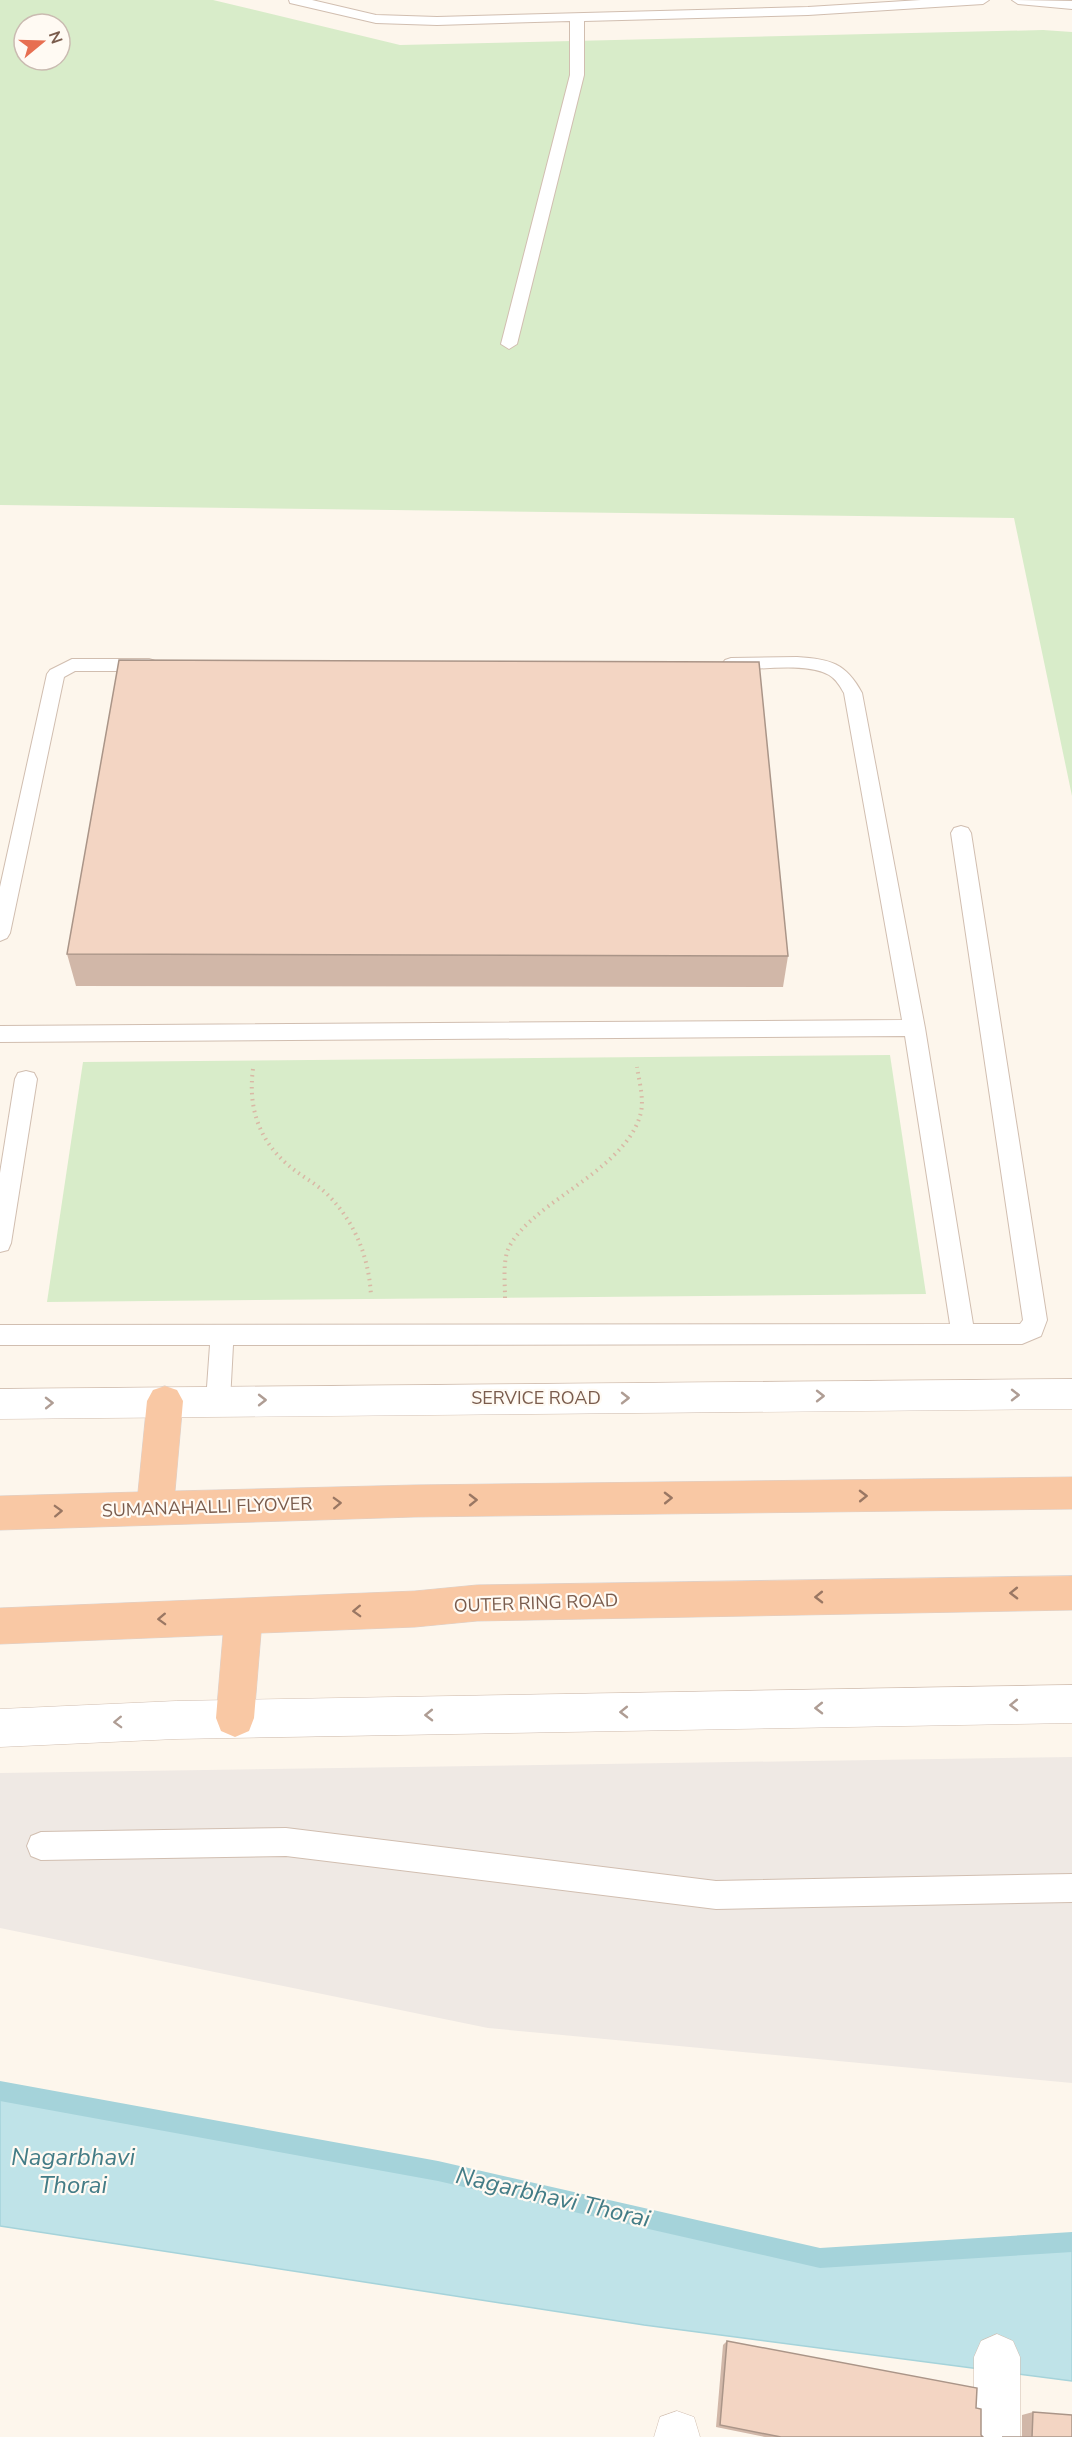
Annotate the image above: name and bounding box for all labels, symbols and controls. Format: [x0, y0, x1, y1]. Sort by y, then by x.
north arrow [12, 12, 72, 72]
text: N [43, 28, 68, 47]
street label: SERVICE ROAD [471, 1386, 601, 1410]
one-way arrow [1010, 1389, 1019, 1401]
one-way arrow [815, 1390, 824, 1402]
one-way arrow [620, 1392, 629, 1404]
one-way arrow [257, 1394, 266, 1406]
one-way arrow [45, 1397, 54, 1409]
one-way arrow [858, 1490, 867, 1502]
street label: SUMANAHALLI FLYOVER [101, 1491, 313, 1523]
one-way arrow [663, 1492, 672, 1504]
one-way arrow [468, 1494, 477, 1507]
one-way arrow [333, 1497, 342, 1509]
one-way arrow [54, 1505, 63, 1517]
one-way arrow [1009, 1587, 1018, 1600]
street label: OUTER RING ROAD [453, 1588, 619, 1618]
one-way arrow [814, 1591, 823, 1603]
one-way arrow [352, 1605, 361, 1618]
one-way arrow [157, 1613, 166, 1626]
one-way arrow [1009, 1698, 1018, 1711]
one-way arrow [814, 1702, 823, 1714]
one-way arrow [619, 1705, 628, 1718]
one-way arrow [424, 1709, 433, 1721]
one-way arrow [113, 1716, 122, 1728]
water label: Nagarbhavi Thorai [11, 2141, 135, 2201]
water label: Nagarbhavi Thorai [453, 2159, 654, 2235]

